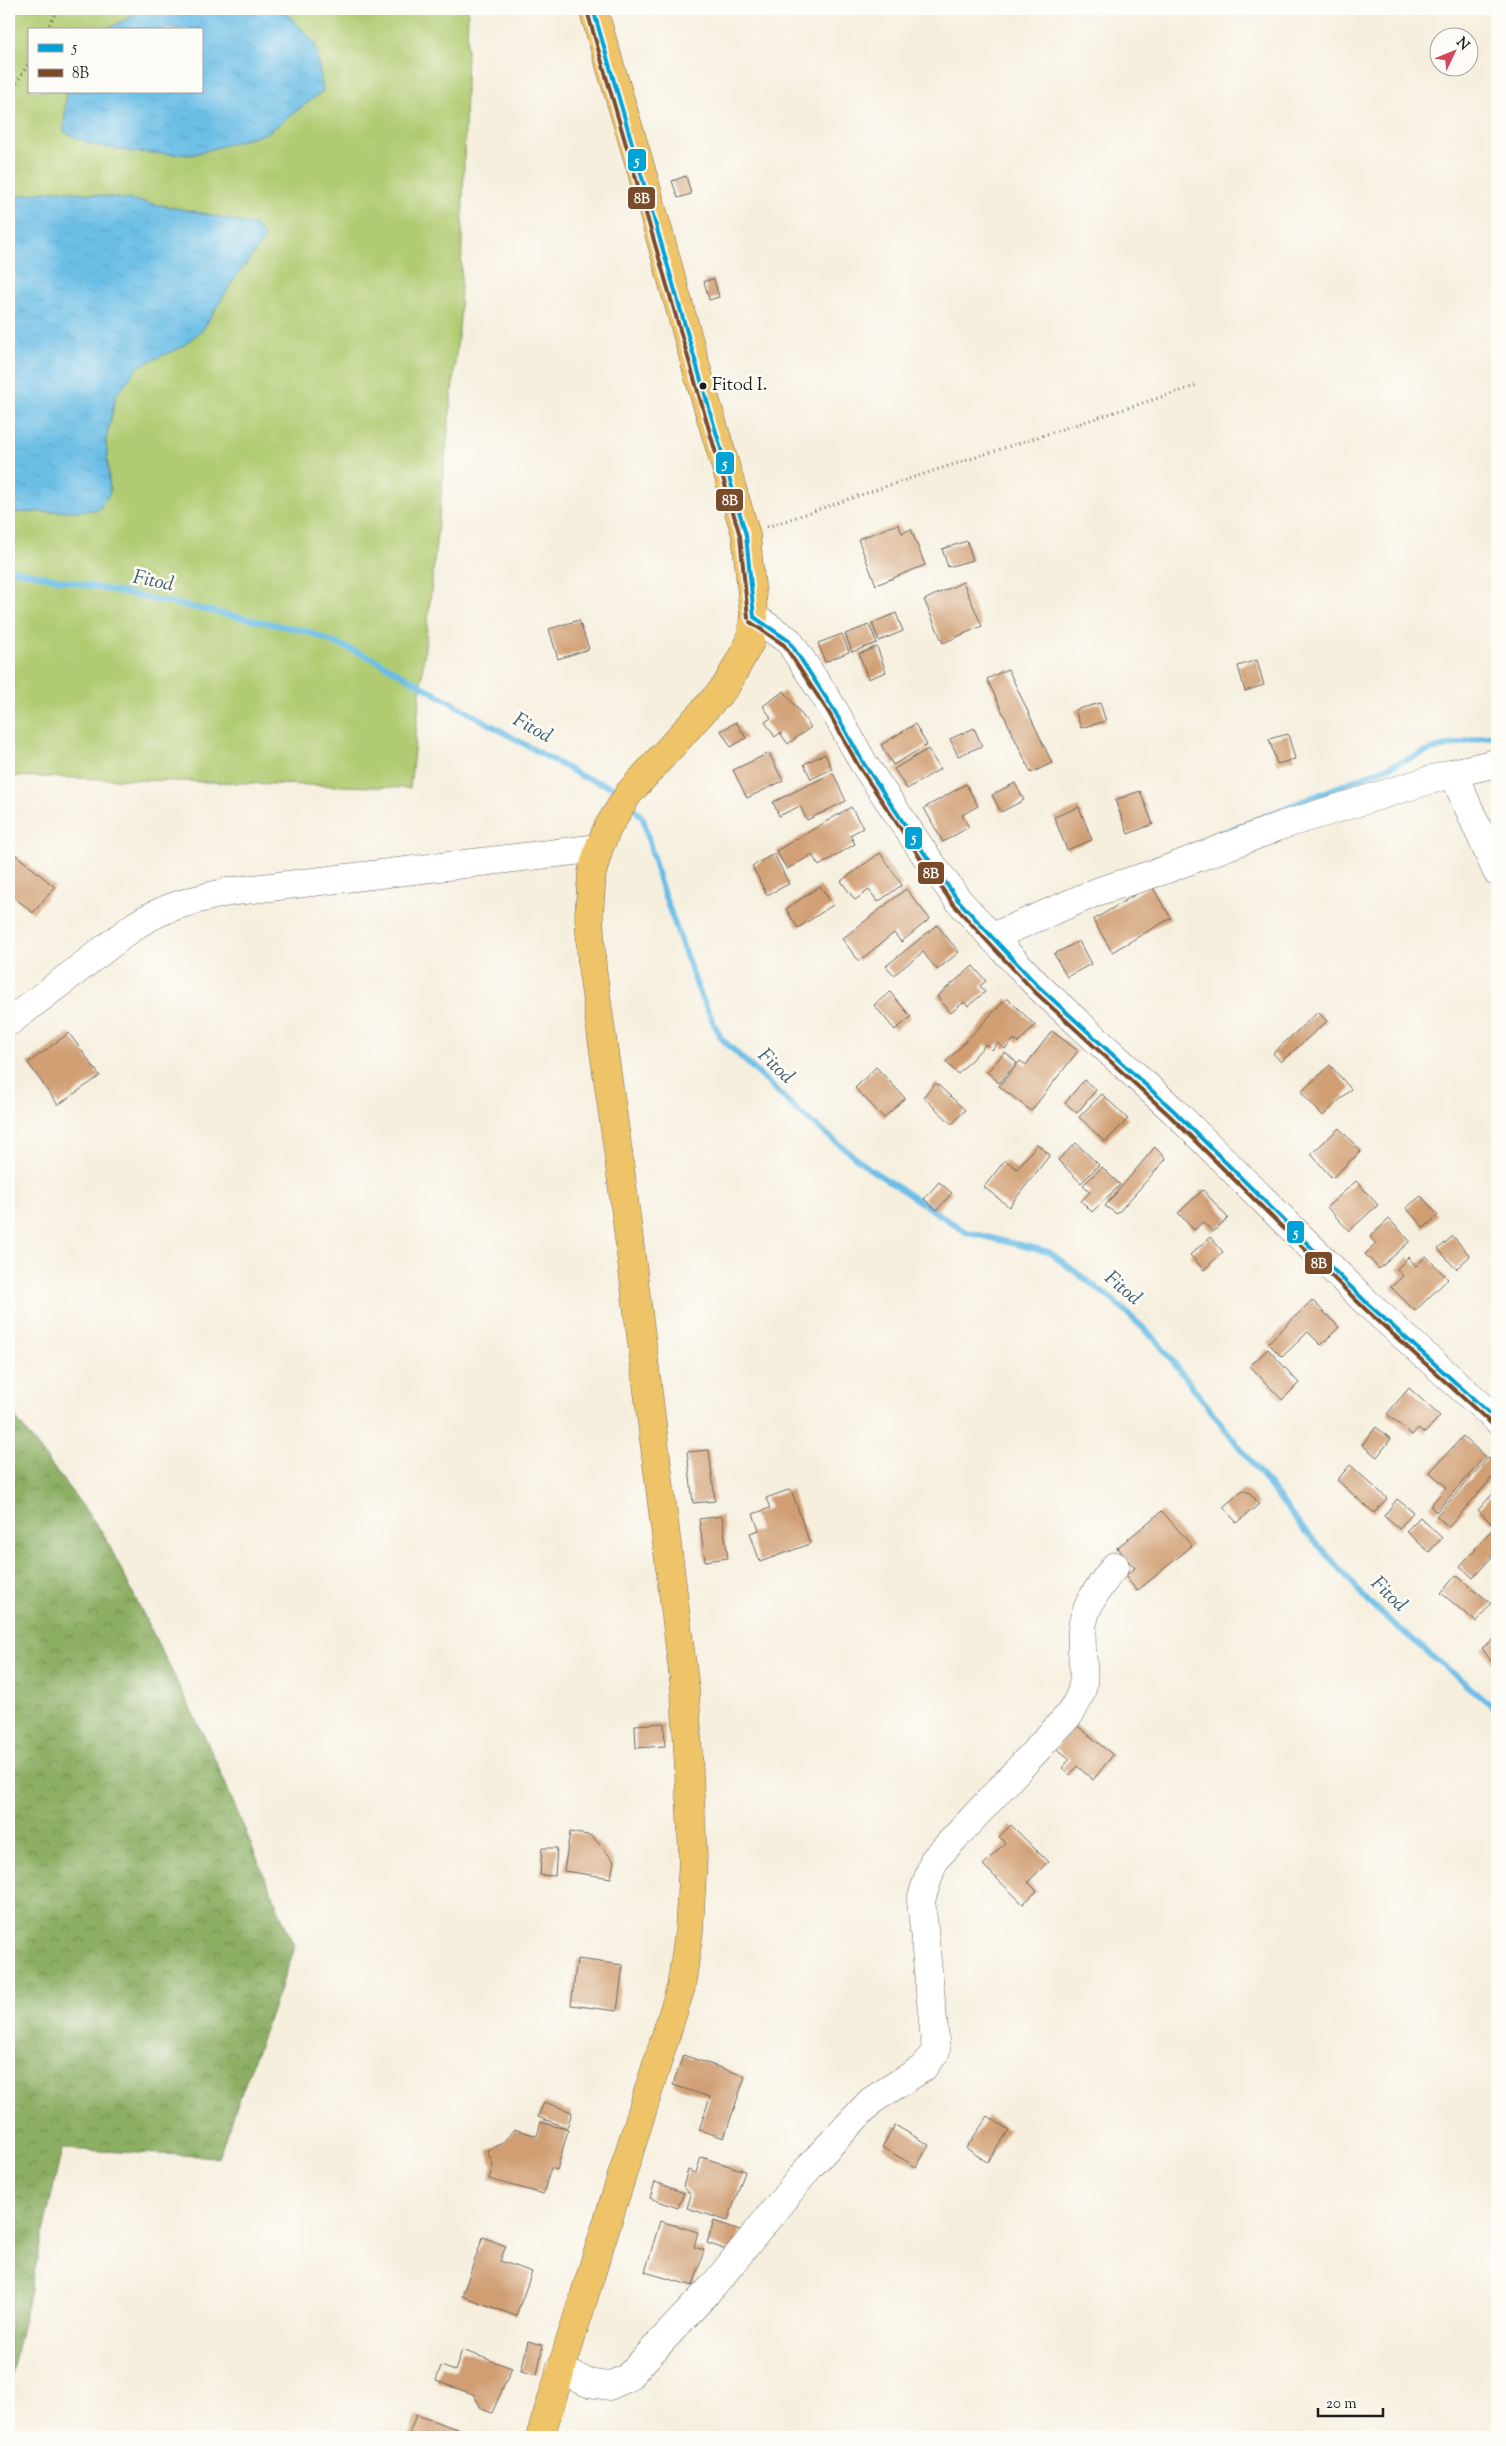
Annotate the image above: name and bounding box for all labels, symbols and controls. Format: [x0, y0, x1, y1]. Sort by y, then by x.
legend [28, 28, 202, 92]
north arrow [1428, 28, 1478, 78]
text: N [1451, 34, 1473, 55]
text: 5 [71, 38, 77, 59]
text: 8B [72, 64, 90, 85]
line badge: 5 [627, 148, 647, 172]
text: 5 [634, 152, 640, 172]
line badge: 8B [627, 186, 656, 210]
text: 8B [634, 190, 650, 210]
place label: Fitod I. [712, 373, 767, 399]
marker: Fitod I. [698, 381, 708, 391]
line badge: 5 [715, 451, 735, 475]
text: 5 [722, 455, 728, 475]
line badge: 8B [715, 488, 744, 512]
text: 8B [722, 492, 738, 512]
water label: Fitod [130, 564, 176, 600]
water label: Fitod [507, 706, 557, 752]
line badge: 5 [904, 826, 923, 850]
text: 5 [911, 829, 917, 849]
line badge: 8B [917, 861, 945, 885]
text: 8B [923, 865, 939, 885]
water label: Fitod [750, 1042, 800, 1092]
line badge: 5 [1286, 1220, 1305, 1244]
text: 5 [1293, 1224, 1299, 1244]
line badge: 8B [1304, 1251, 1333, 1275]
text: 8B [1311, 1255, 1327, 1275]
water label: Fitod [1097, 1265, 1147, 1313]
water label: Fitod [1363, 1570, 1413, 1620]
scale bar [1318, 2386, 1384, 2418]
text: 20 m [1326, 2394, 1357, 2415]

